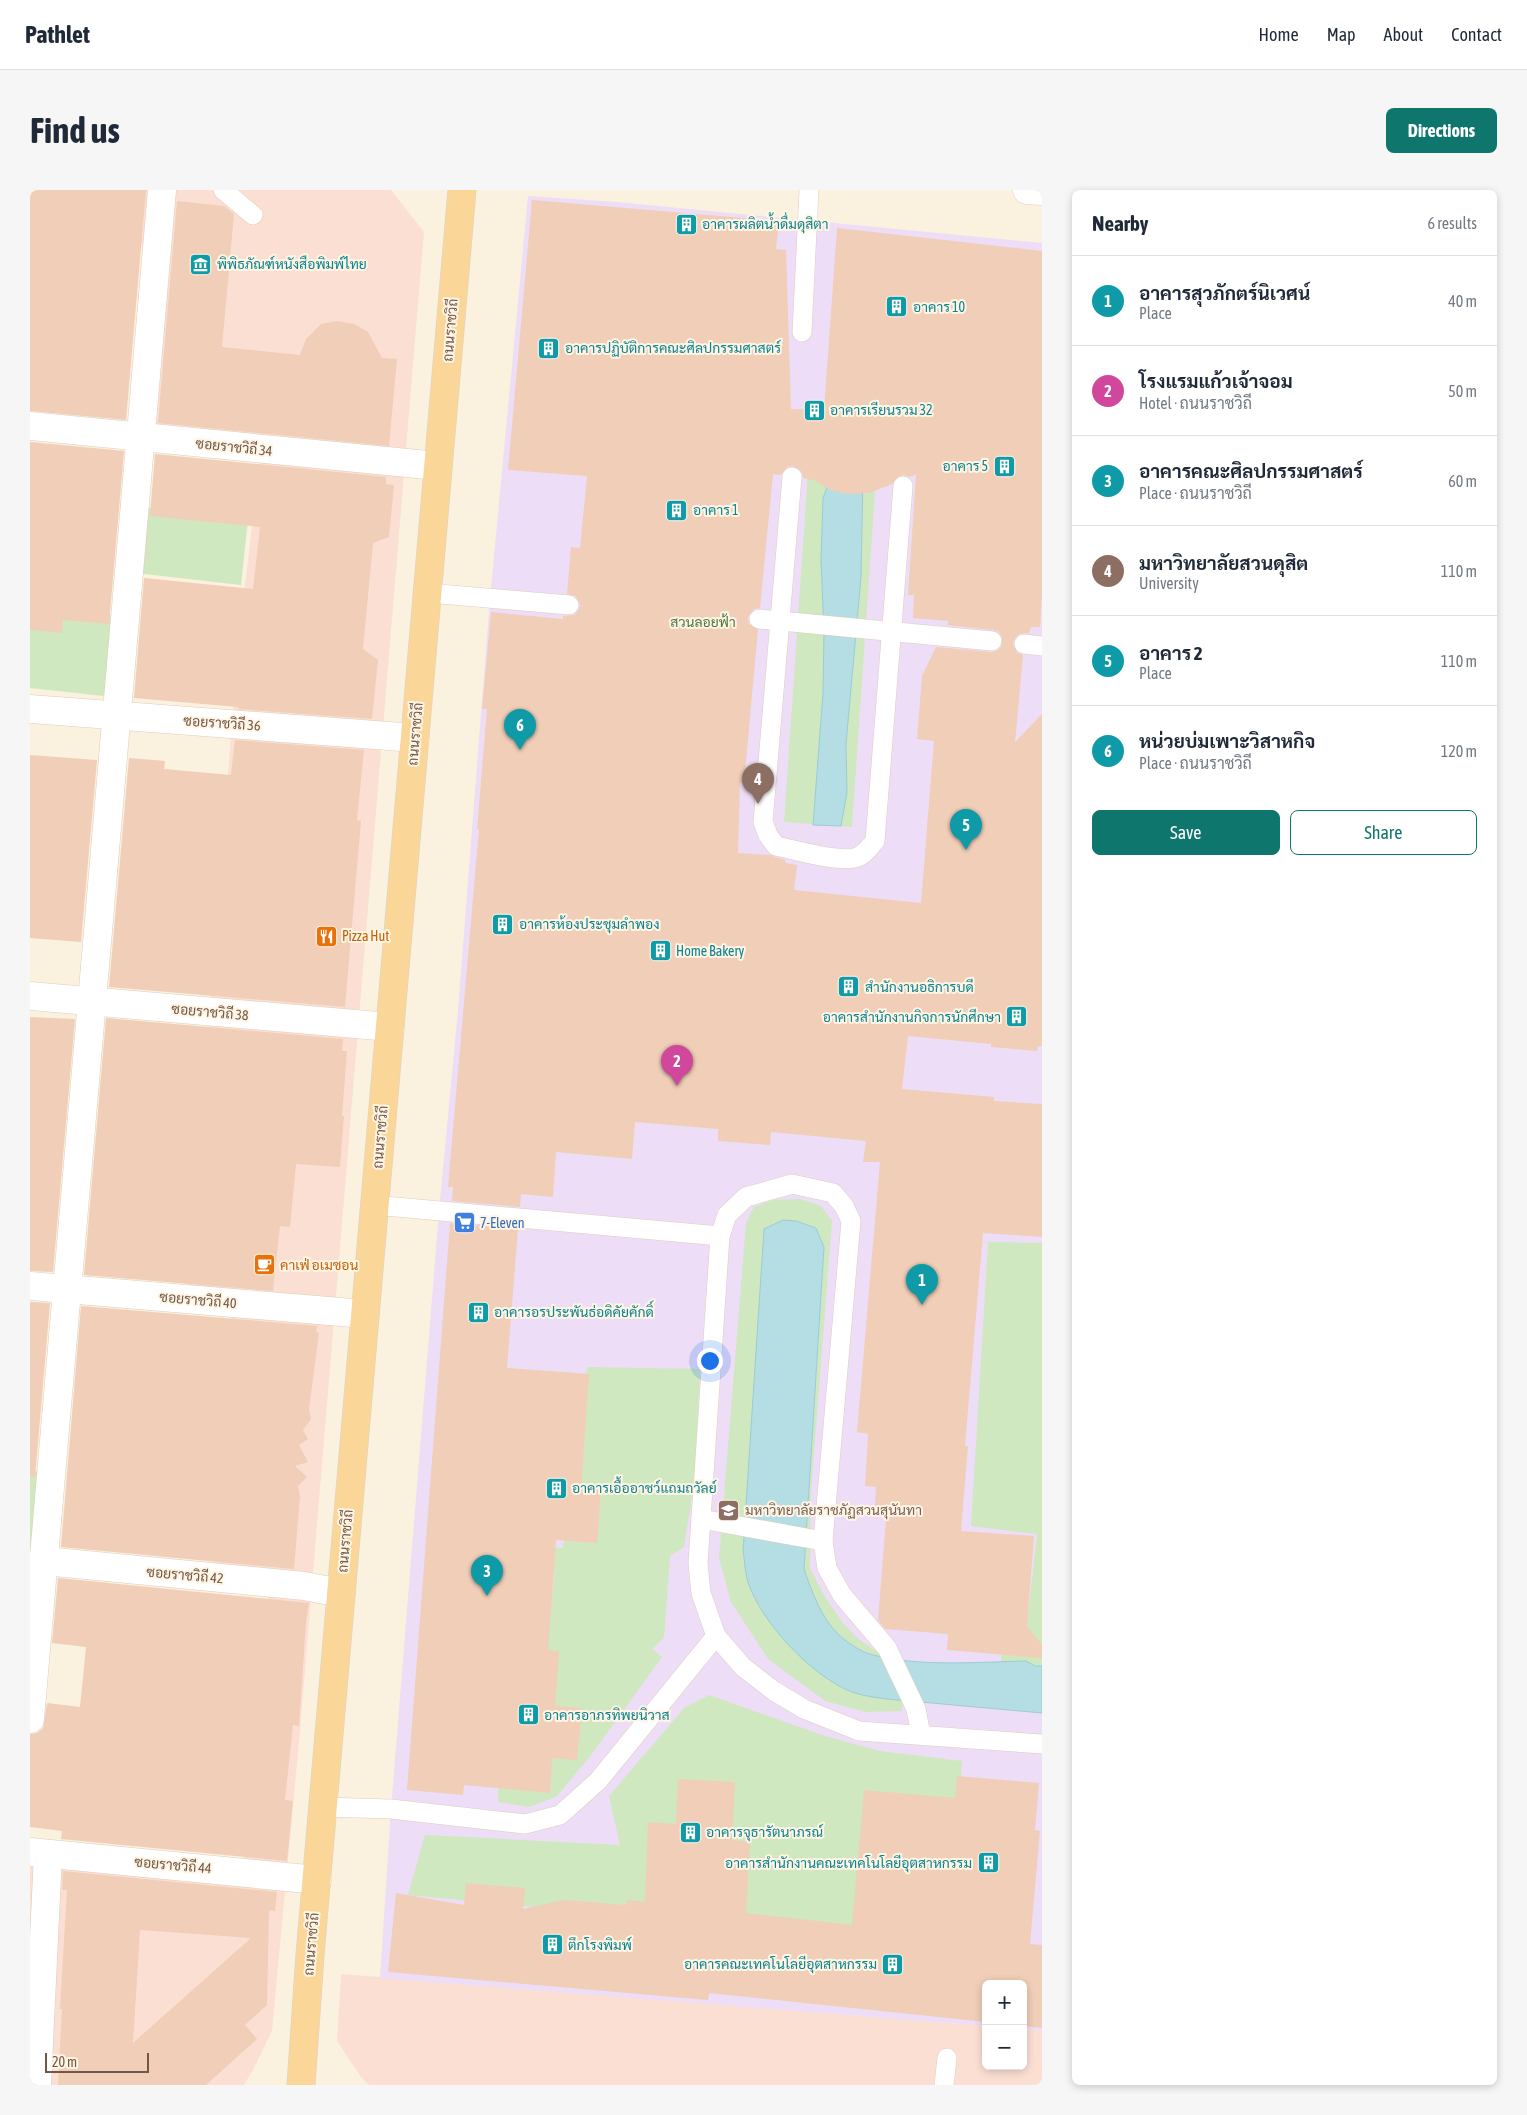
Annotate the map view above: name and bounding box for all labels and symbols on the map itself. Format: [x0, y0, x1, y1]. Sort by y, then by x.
building icon: อาคารผลิตน้ำดื่มดุสิตา [674, 212, 698, 236]
place label: อาคารผลิตน้ำดื่มดุสิตา [702, 212, 829, 234]
museum icon: พิพิธภัณฑ์หนังสือพิมพ์ไทย [189, 252, 213, 276]
place label: พิพิธภัณฑ์หนังสือพิมพ์ไทย [217, 255, 367, 272]
building icon: อาคาร 10 [885, 295, 909, 319]
street label: ถนนราชวิถี [438, 298, 461, 362]
place label: อาคาร 10 [913, 299, 966, 315]
building icon: อาคารปฏิบัติการคณะศิลปกรรมศาสตร์ [537, 336, 561, 360]
place label: อาคารปฏิบัติการคณะศิลปกรรมศาสตร์ [565, 339, 781, 357]
building icon: อาคารเรียนรวม 32 [802, 398, 826, 422]
place label: อาคารเรียนรวม 32 [830, 401, 933, 418]
street label: ซอยราชวิถี 34 [195, 434, 274, 459]
building icon: อาคาร 5 [992, 454, 1016, 478]
place label: อาคาร 5 [942, 458, 988, 474]
building icon: อาคาร 1 [665, 498, 689, 522]
place label: อาคาร 1 [693, 502, 739, 518]
park label: สวนลอยฟ้า [670, 613, 736, 630]
street label: ถนนราชวิถี [403, 702, 426, 766]
pin: 6 [504, 709, 536, 750]
street label: ซอยราชวิถี 36 [183, 711, 262, 734]
pin: 4 [742, 763, 774, 804]
pin: 5 [950, 809, 982, 850]
building icon: อาคารห้องประชุมลำพอง [491, 912, 515, 936]
place label: อาคารห้องประชุมลำพอง [519, 915, 660, 934]
restaurant icon: Pizza Hut [314, 924, 338, 948]
place label: Pizza Hut [342, 928, 389, 944]
building icon: Home Bakery [648, 939, 672, 963]
place label: Home Bakery [676, 943, 745, 959]
building icon: สำนักงานอธิการบดี [837, 975, 861, 999]
place label: สำนักงานอธิการบดี [865, 978, 974, 995]
street label: ซอยราชวิถี 38 [171, 1000, 250, 1023]
building icon: อาคารสำนักงานกิจการนักศีกษา [1005, 1005, 1029, 1029]
place label: อาคารสำนักงานกิจการนักศีกษา [823, 1008, 1001, 1025]
pin: 2 [661, 1045, 693, 1086]
street label: ถนนราชวิถี [368, 1105, 391, 1169]
supermarket icon: 7-Eleven [452, 1211, 476, 1235]
place label: 7-Eleven [480, 1215, 525, 1231]
cafe icon: คาเฟ่ อเมซอน [252, 1253, 276, 1277]
place label: คาเฟ่ อเมซอน [280, 1257, 359, 1273]
pin: 1 [906, 1264, 938, 1305]
street label: ซอยราชวิถี 40 [159, 1288, 238, 1311]
building icon: อาคารอรประพันธ่อดิคัยคักดิ์ [466, 1300, 490, 1324]
place label: อาคารอรประพันธ่อดิคัยคักดิ์ [494, 1300, 654, 1320]
your location [697, 1348, 723, 1374]
building icon: อาคารเอื้ออาชว์แถมถวัลย์ [544, 1476, 568, 1500]
place label: อาคารเอื้ออาชว์แถมถวัลย์ [572, 1476, 717, 1496]
school or university icon: มหาวิทยาลัยราชภัฏสวนสุนันทา [717, 1498, 741, 1522]
place label: มหาวิทยาลัยราชภัฏสวนสุนันทา [745, 1502, 922, 1520]
street label: ถนนราชวิถี [333, 1509, 356, 1573]
pin: 3 [471, 1555, 503, 1596]
street label: ซอยราชวิถี 42 [146, 1563, 224, 1586]
building icon: อาคารอาภรทิพยนิวาส [516, 1703, 540, 1727]
place label: อาคารอาภรทิพยนิวาส [544, 1707, 670, 1723]
building icon: อาคารจุธารัตนาภรณ์ [678, 1820, 702, 1844]
place label: อาคารจุธารัตนาภรณ์ [706, 1823, 823, 1842]
building icon: อาคารสำนักงานคณะเทคโนโลยีอุตสาหกรรม [976, 1851, 1000, 1875]
street label: ซอยราชวิถี 44 [134, 1853, 213, 1876]
place label: อาคารสำนักงานคณะเทคโนโลยีอุตสาหกรรม [725, 1854, 972, 1873]
street label: ถนนราชวิถี [299, 1912, 322, 1976]
building icon: ตึกโรงพิมพ์ [540, 1933, 564, 1957]
place label: ตึกโรงพิมพ์ [568, 1936, 632, 1953]
building icon: อาคารคณะเทคโนโลยีอุตสาหกรรม [881, 1952, 905, 1976]
place label: อาคารคณะเทคโนโลยีอุตสาหกรรม [684, 1955, 877, 1974]
scale bar [45, 2050, 149, 2073]

